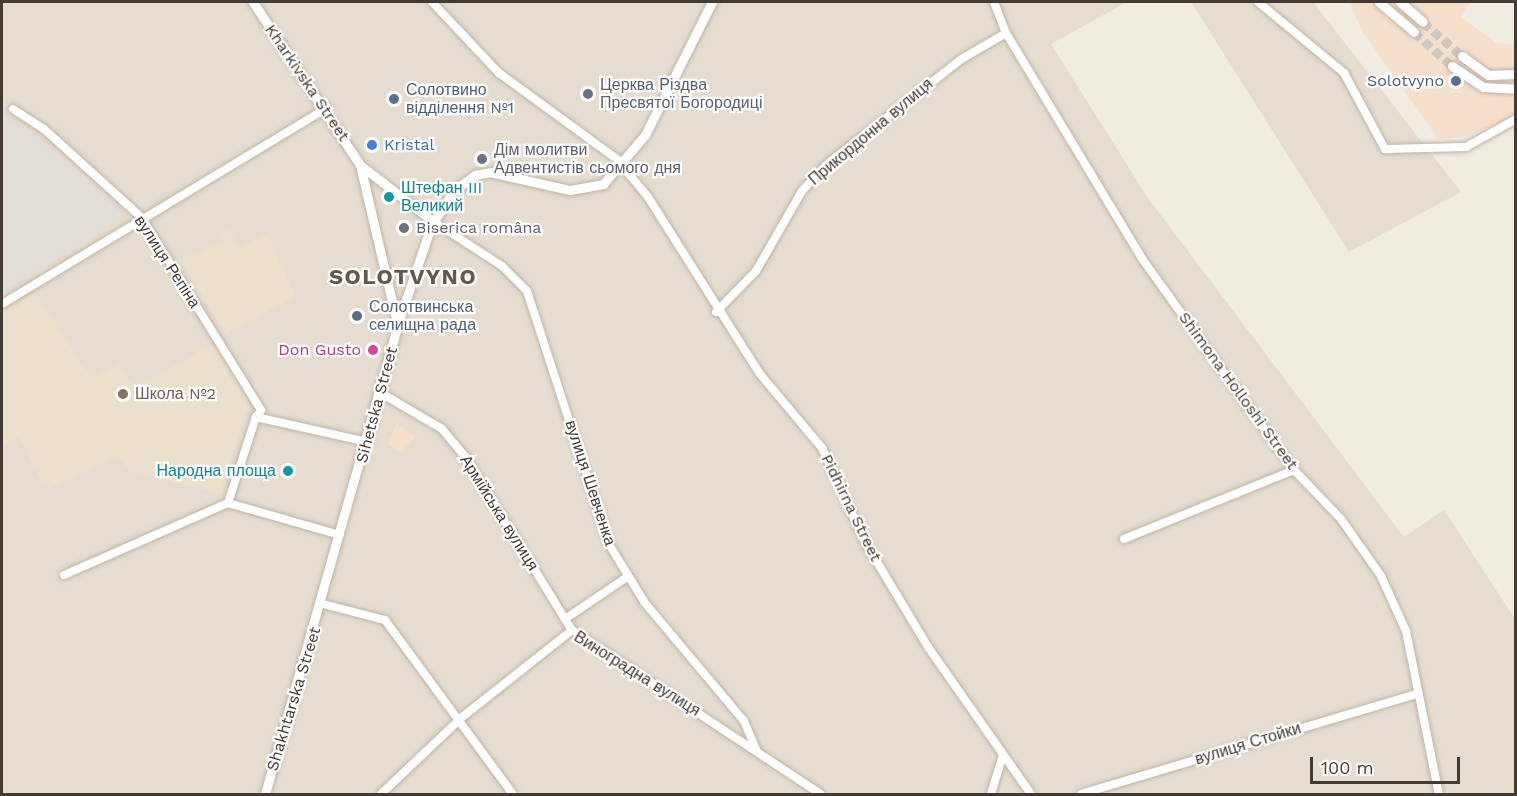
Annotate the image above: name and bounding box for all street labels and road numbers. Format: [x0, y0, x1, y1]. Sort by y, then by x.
street label: Kharkivska Street [261, 21, 353, 145]
street label: Прикордонна вулиця [805, 74, 937, 190]
street label: вулиця Репіна [130, 212, 204, 312]
street label: Shimona Holloshi Street [1174, 308, 1302, 474]
street label: Sihetska Street [352, 345, 402, 465]
street label: вулиця Шевченка [561, 418, 619, 548]
street label: Pidhirna Street [817, 451, 885, 565]
street label: Армійська вулиця [456, 452, 542, 574]
street label: Shakhtarska Street [263, 624, 325, 774]
street label: Виноградна вулиця [570, 627, 704, 721]
street label: вулиця Стойки [1193, 719, 1303, 769]

